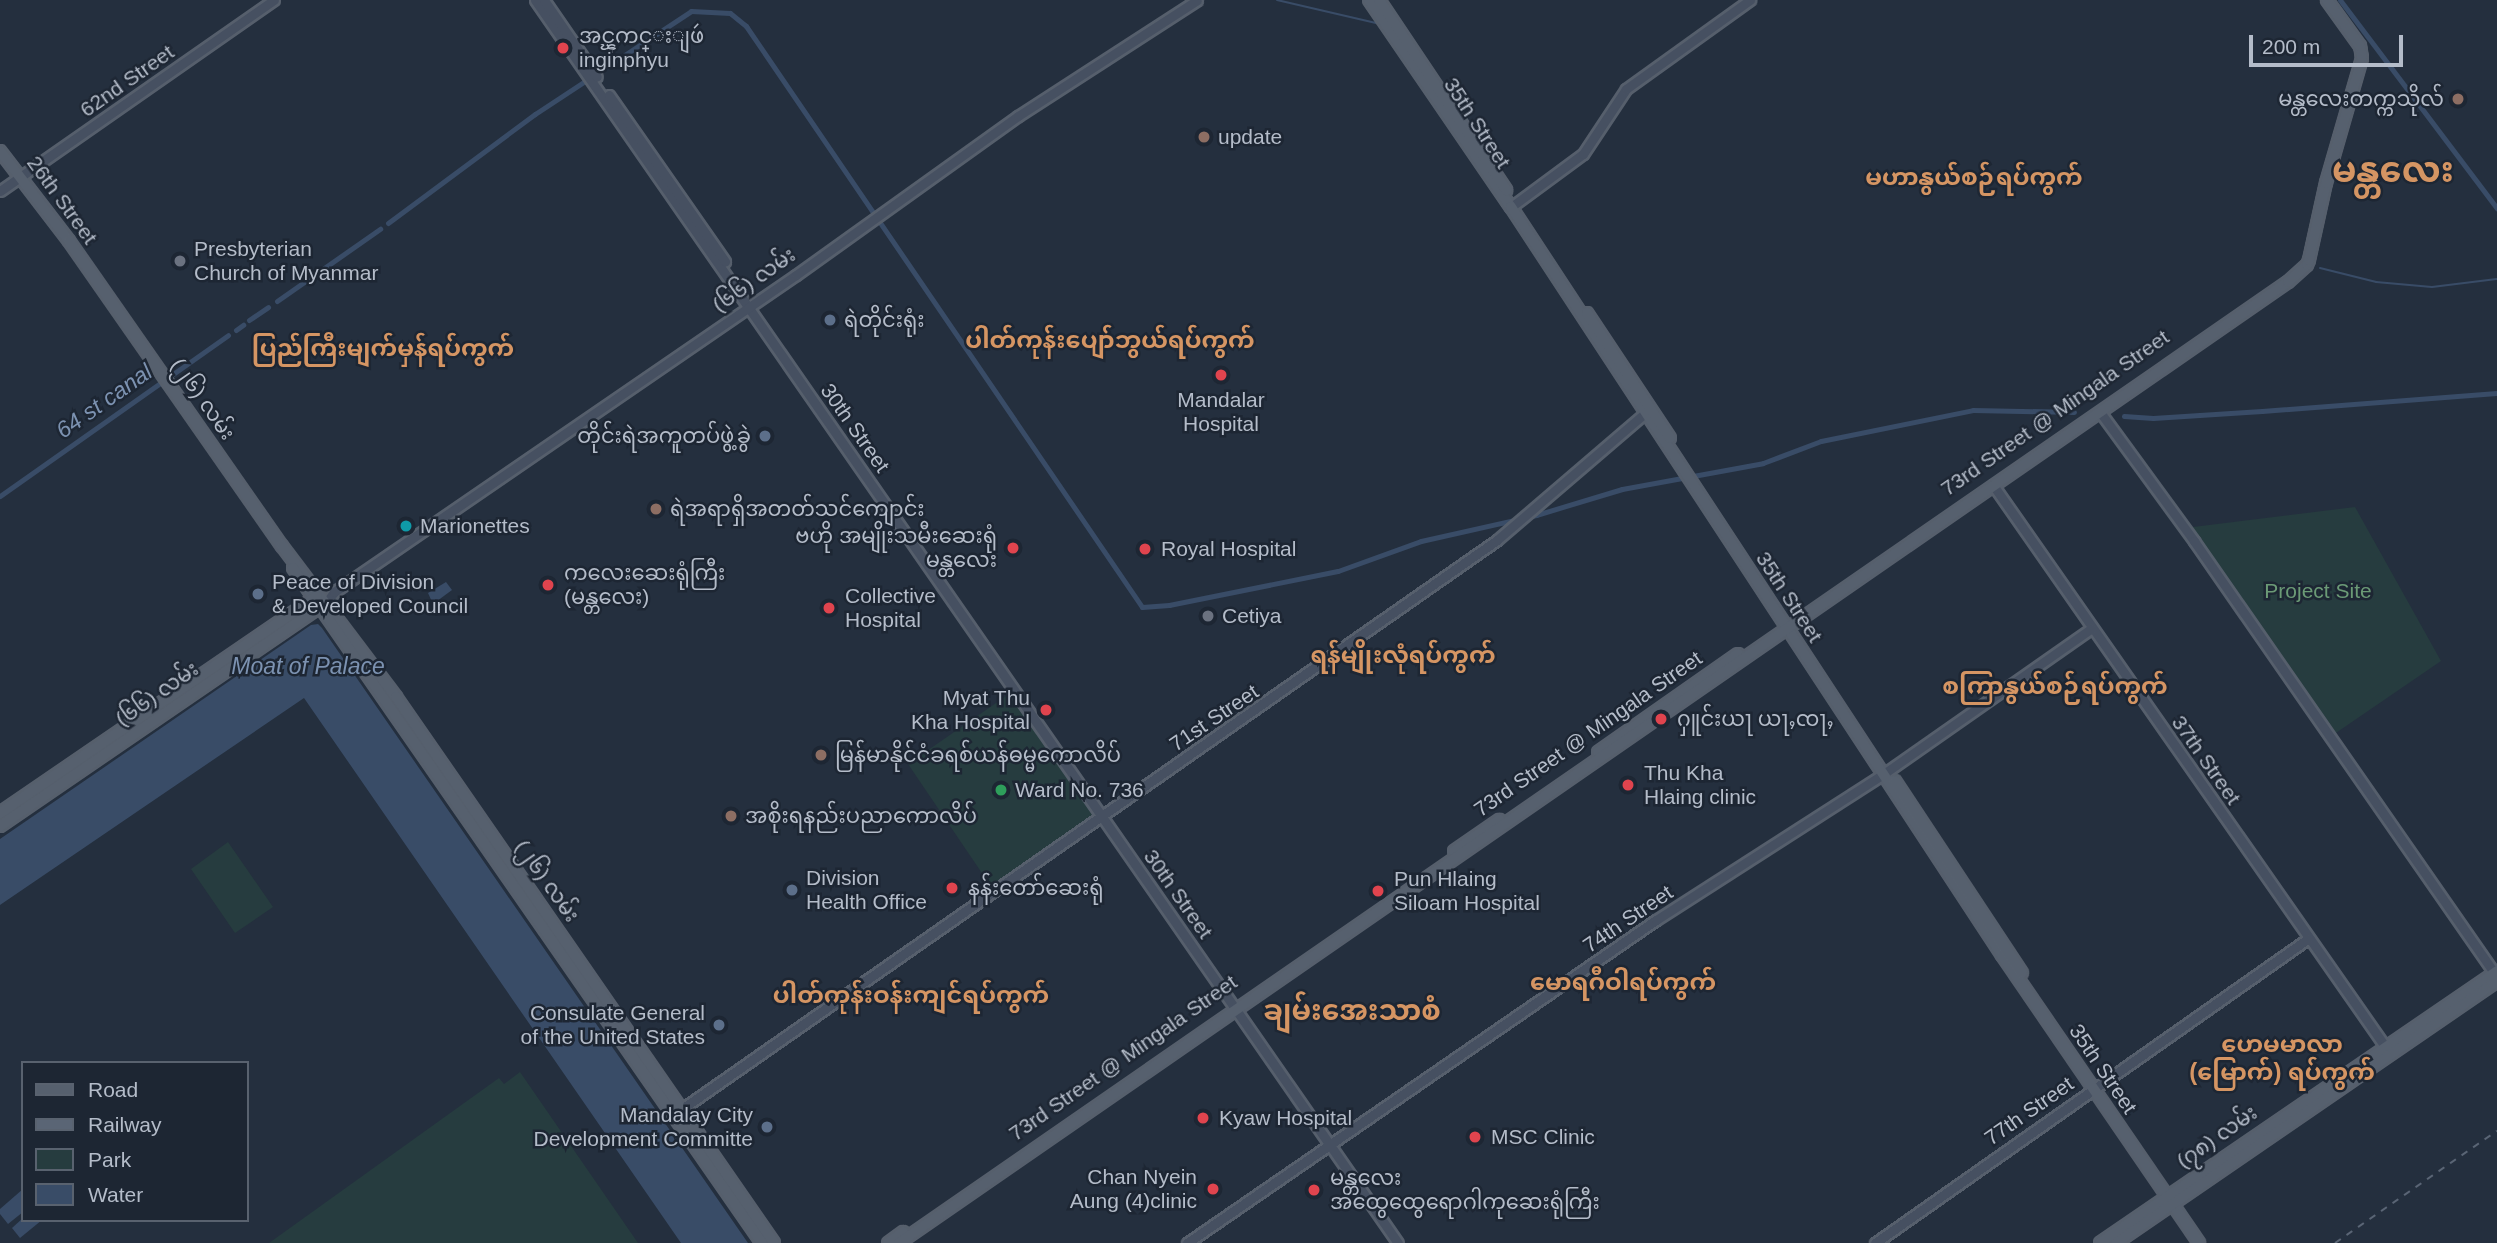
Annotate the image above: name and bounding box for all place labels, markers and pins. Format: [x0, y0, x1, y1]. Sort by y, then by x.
place label: အင္ၾကင္းျဖဴ inginphyu [579, 23, 704, 73]
marker: အင္ၾကင္းျဖဴ inginphyu [553, 38, 573, 58]
place label: မန္တလေးတက္ကသိုလ် [2278, 86, 2444, 112]
marker: မန္တလေးတက္ကသိုလ် [2450, 91, 2466, 107]
place label: update [1218, 124, 1282, 150]
marker: update [1196, 129, 1212, 145]
place label: Presbyterian Church of Myanmar [194, 236, 378, 286]
marker: Presbyterian Church of Myanmar [172, 253, 188, 269]
place label: ရဲတိုင်းရုံး [844, 307, 925, 333]
marker: ရဲတိုင်းရုံး [822, 312, 838, 328]
marker: Mandalar Hospital [1211, 365, 1231, 385]
place label: Mandalar Hospital [1177, 387, 1265, 437]
place label: တိုင်းရဲအကူတပ်ဖွဲ့ခွဲ [577, 423, 751, 449]
marker: တိုင်းရဲအကူတပ်ဖွဲ့ခွဲ [757, 428, 773, 444]
place label: ရဲအရာရှိအတတ်သင်ကျောင်း [670, 496, 925, 522]
marker: ရဲအရာရှိအတတ်သင်ကျောင်း [648, 501, 664, 517]
place label: Marionettes [420, 513, 530, 539]
marker: Marionettes [398, 518, 414, 534]
place label: ဗဟို အမျိုးသမီးဆေးရုံ မန္တလေး [795, 523, 997, 573]
place label: Royal Hospital [1161, 536, 1296, 562]
marker: ဗဟို အမျိုးသမီးဆေးရုံ မန္တလေး [1003, 538, 1023, 558]
marker: Royal Hospital [1135, 539, 1155, 559]
place label: ကလေးဆေးရုံကြီး (မန္တလေး) [564, 560, 725, 610]
place label: Peace of Division & Developed Council [272, 569, 468, 619]
marker: ကလေးဆေးရုံကြီး (မန္တလေး) [538, 575, 558, 595]
place label: Collective Hospital [845, 583, 936, 633]
marker: Peace of Division & Developed Council [250, 586, 266, 602]
marker: Collective Hospital [819, 598, 839, 618]
place label: Cetiya [1222, 603, 1282, 629]
marker: Cetiya [1200, 608, 1216, 624]
place label: Myat Thu Kha Hospital [911, 685, 1030, 735]
marker: Myat Thu Kha Hospital [1036, 700, 1056, 720]
place label: ႁူင်းယႃ ယႃႇၸႃႇ [1677, 706, 1834, 732]
marker: ႁူင်းယႃ ယႃႇၸႃႇ [1651, 709, 1671, 729]
place label: မြန်မာနိုင်ငံခရစ်ယန်ဓမ္မကောလိပ် [835, 742, 1121, 768]
marker: မြန်မာနိုင်ငံခရစ်ယန်ဓမ္မကောလိပ် [813, 747, 829, 763]
place label: Thu Kha Hlaing clinic [1644, 760, 1756, 810]
marker: Thu Kha Hlaing clinic [1618, 775, 1638, 795]
place label: Ward No. 736 [1015, 777, 1144, 803]
marker: Ward No. 736 [993, 782, 1009, 798]
place label: အစိုးရနည်းပညာကောလိပ် [745, 803, 977, 829]
marker: အစိုးရနည်းပညာကောလိပ် [723, 808, 739, 824]
place label: Division Health Office [806, 865, 927, 915]
place label: Pun Hlaing Siloam Hospital [1394, 866, 1540, 916]
place label: နန်းတော်ဆေးရုံ [968, 875, 1104, 901]
marker: နန်းတော်ဆေးရုံ [942, 878, 962, 898]
marker: Pun Hlaing Siloam Hospital [1368, 881, 1388, 901]
marker: Division Health Office [784, 882, 800, 898]
place label: Consulate General of the United States [521, 1000, 705, 1050]
marker: Consulate General of the United States [711, 1017, 727, 1033]
place label: Mandalay City Development Committe [534, 1102, 753, 1152]
place label: Kyaw Hospital [1219, 1105, 1352, 1131]
marker: Kyaw Hospital [1193, 1108, 1213, 1128]
marker: Mandalay City Development Committe [759, 1119, 775, 1135]
place label: MSC Clinic [1491, 1124, 1595, 1150]
marker: MSC Clinic [1465, 1127, 1485, 1147]
place label: Chan Nyein Aung (4)clinic [1070, 1164, 1197, 1214]
place label: မန္တလေး အထွေထွေရောဂါကုဆေးရုံကြီး [1330, 1165, 1600, 1215]
marker: Chan Nyein Aung (4)clinic [1203, 1179, 1223, 1199]
marker: မန္တလေး အထွေထွေရောဂါကုဆေးရုံကြီး [1304, 1180, 1324, 1200]

